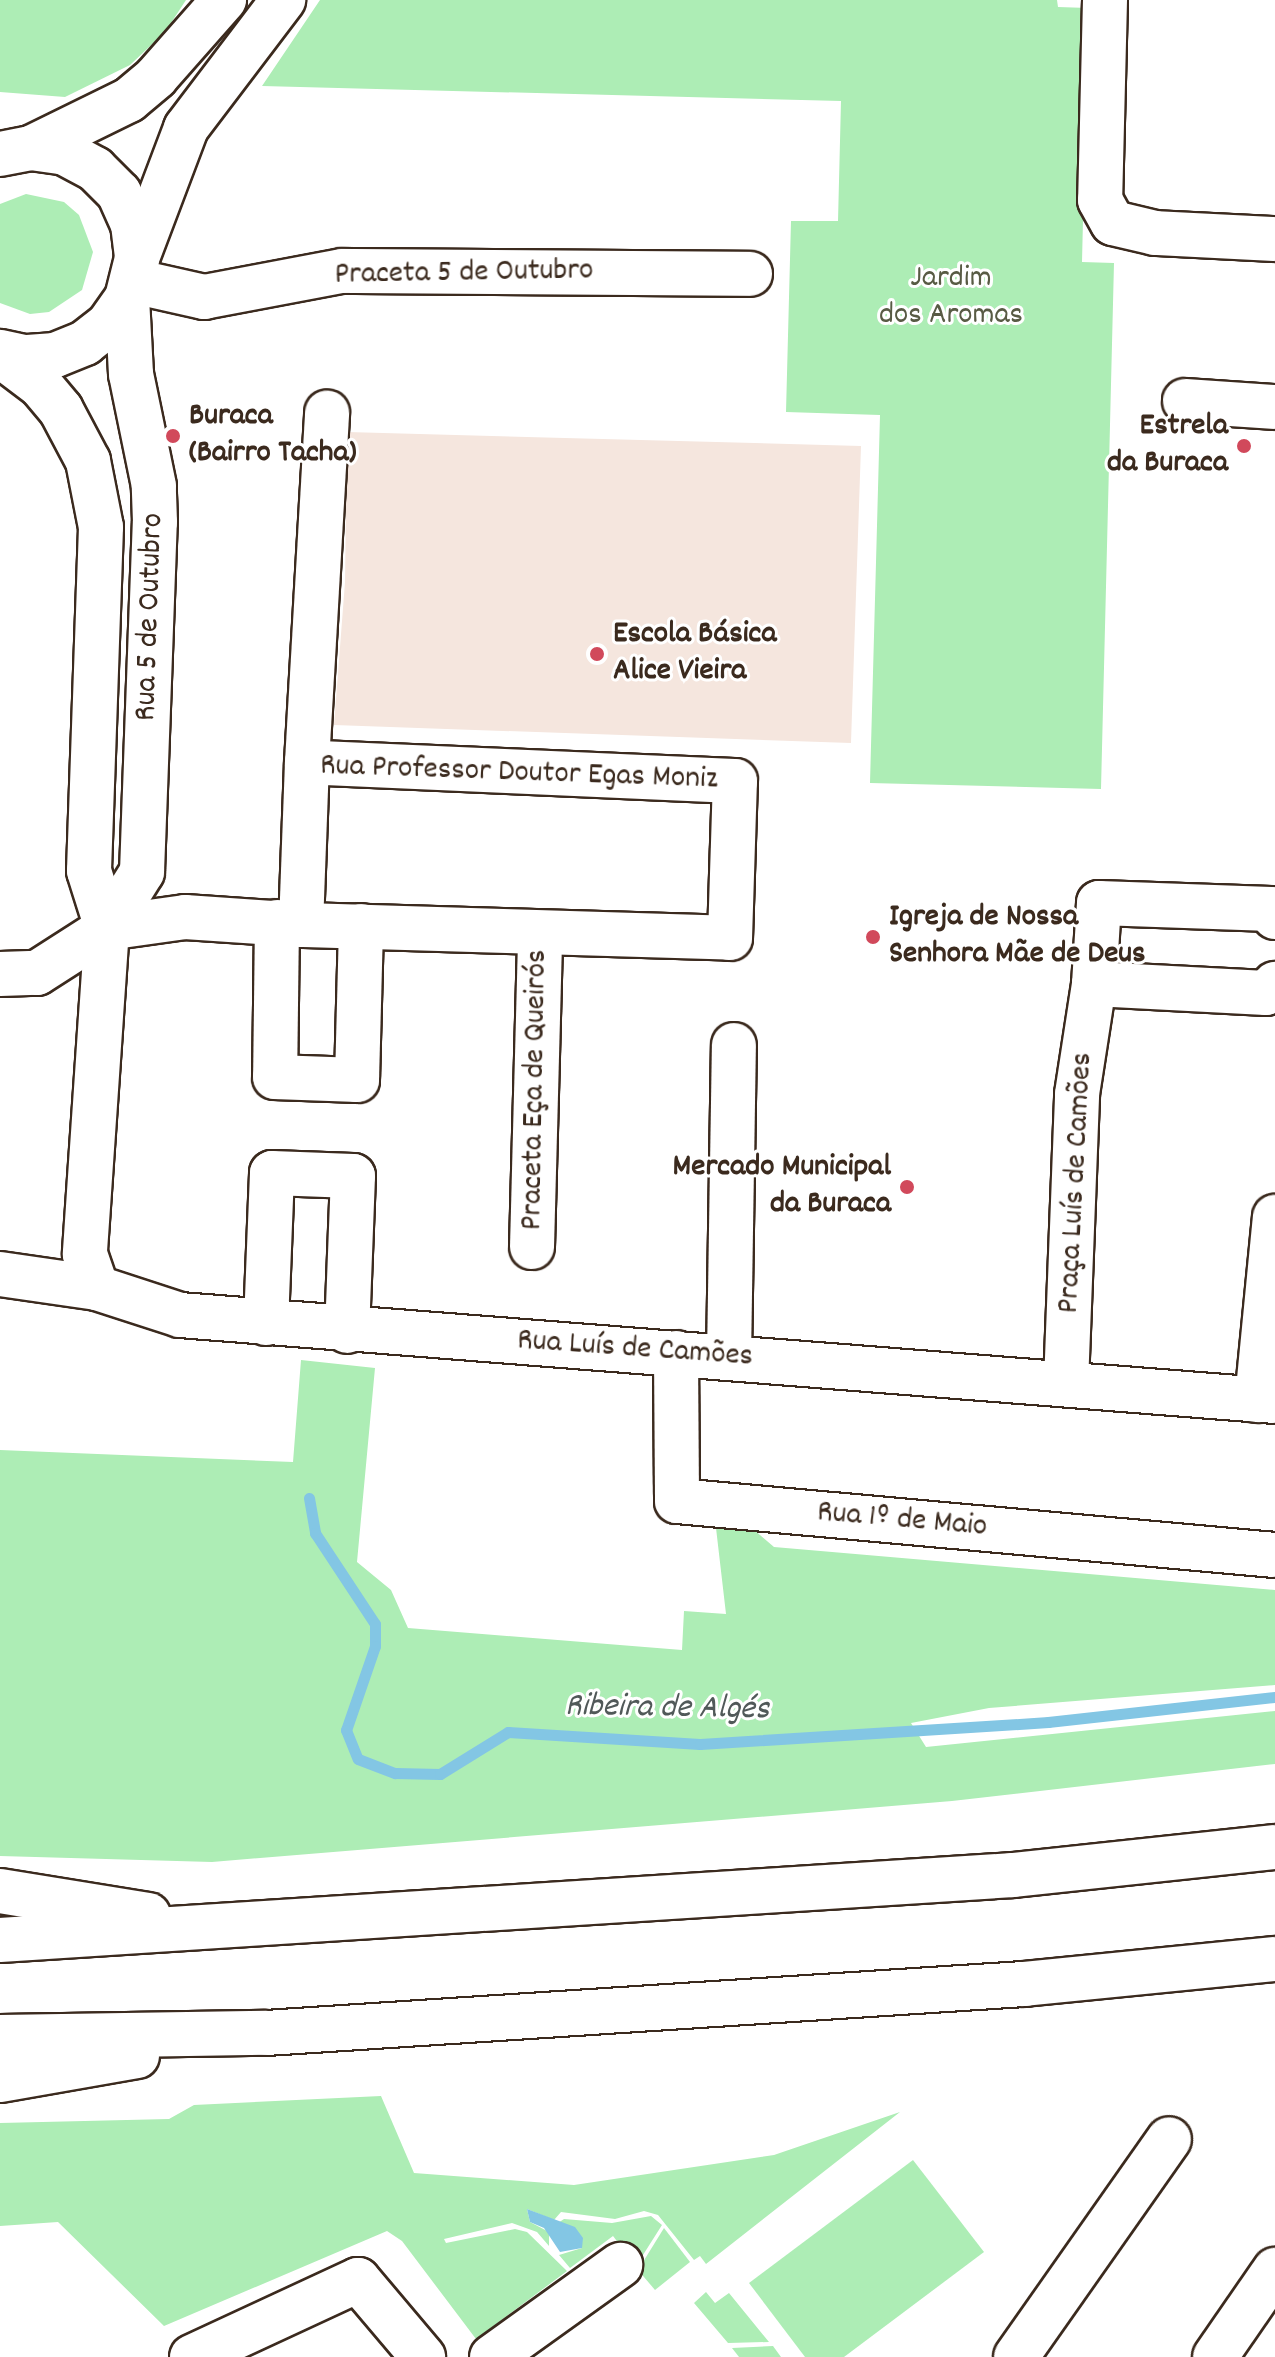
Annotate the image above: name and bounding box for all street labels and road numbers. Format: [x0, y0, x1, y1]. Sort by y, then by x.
street label: Praceta 5 de Outubro [334, 253, 594, 295]
street label: Rua 5 de Outubro [128, 512, 174, 722]
street label: Rua Professor Doutor Egas Moniz [319, 748, 719, 800]
street label: Praceta Eça de Queirós [514, 949, 558, 1231]
street label: Praça Luís de Camões [1051, 1052, 1103, 1314]
street label: Rua Luís de Camões [516, 1323, 754, 1377]
street label: Rua 1º de Maio [815, 1494, 989, 1548]

